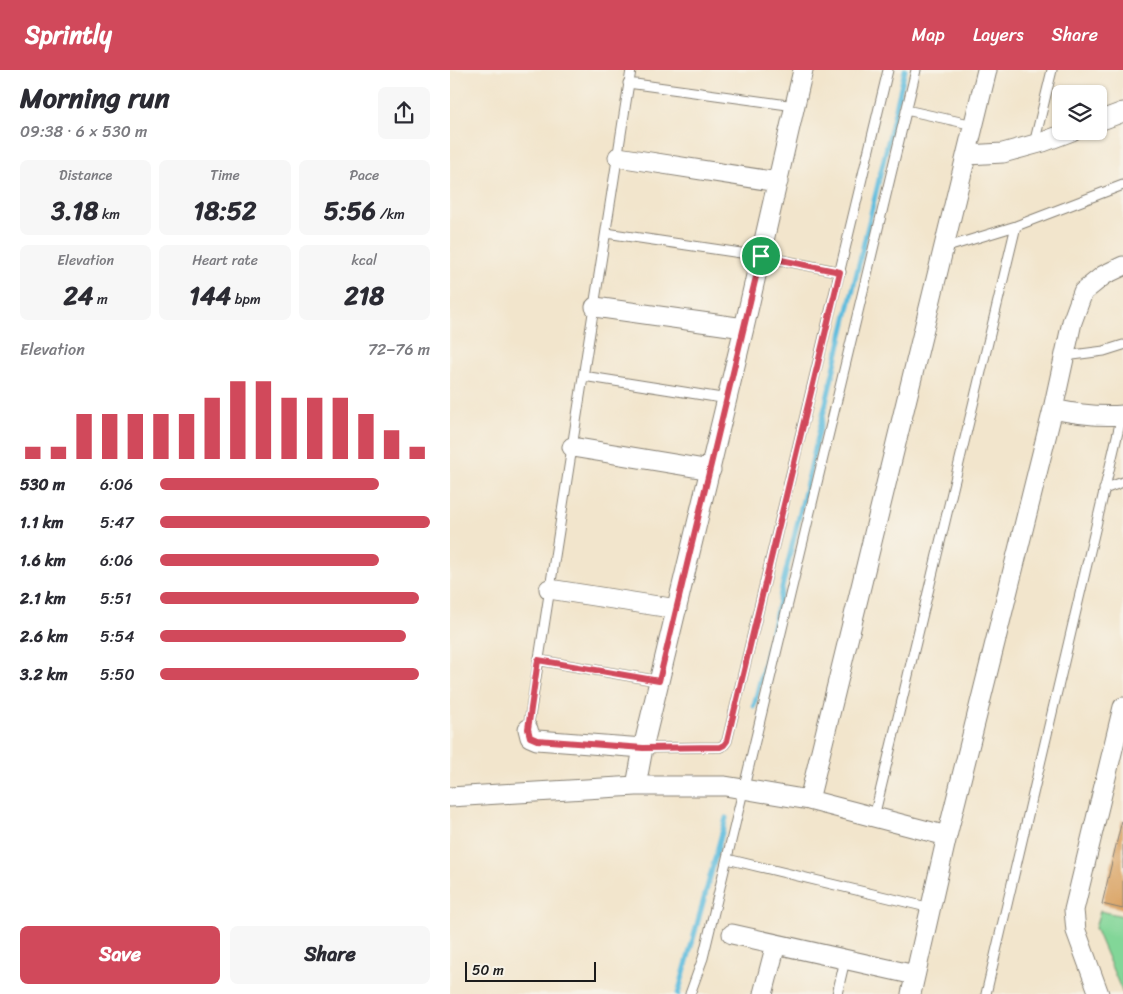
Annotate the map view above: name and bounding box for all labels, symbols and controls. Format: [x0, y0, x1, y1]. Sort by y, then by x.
text: Sprintly [25, 14, 112, 56]
text: Map [912, 19, 945, 51]
text: Layers [973, 19, 1024, 51]
text: Share [1052, 19, 1098, 51]
text: Morning run [20, 73, 170, 122]
map controls [1052, 85, 1107, 140]
button: layers [1052, 85, 1107, 140]
button: share [378, 87, 430, 139]
text: 09:38 · 6 × 530 m [20, 117, 147, 146]
text: Distance [59, 163, 112, 188]
text: Time [210, 163, 240, 188]
text: Pace [349, 163, 379, 188]
text: 3.18 [51, 188, 98, 233]
text: 18:52 [193, 188, 257, 233]
text: 5:56 [324, 188, 376, 233]
text: km [98, 202, 120, 227]
text: /km [376, 202, 405, 227]
pin [740, 235, 782, 277]
icon: arrive [747, 242, 775, 270]
text: Elevation [57, 248, 114, 273]
text: Heart rate [192, 248, 258, 273]
text: kcal [352, 248, 377, 273]
text: 24 [63, 273, 93, 318]
text: 144 [189, 273, 231, 318]
text: 218 [344, 273, 384, 318]
text: m [93, 287, 108, 312]
text: bpm [231, 287, 261, 312]
text: Elevation [20, 335, 85, 364]
text: 72–76 m [368, 335, 430, 364]
text: 530 m [20, 470, 65, 499]
text: 6:06 [100, 470, 133, 499]
text: 1.1 km [20, 508, 64, 537]
text: 5:47 [100, 508, 134, 537]
text: 1.6 km [20, 546, 66, 575]
text: 6:06 [100, 546, 133, 575]
text: 2.1 km [20, 584, 66, 613]
text: 5:51 [100, 584, 131, 613]
text: 2.6 km [20, 622, 68, 651]
text: 5:54 [100, 622, 134, 651]
text: 3.2 km [20, 660, 68, 689]
text: 5:50 [100, 660, 135, 689]
button: Save [20, 926, 220, 984]
button: Share [230, 926, 430, 984]
text: 50 m [472, 958, 504, 983]
scale bar [465, 959, 596, 982]

